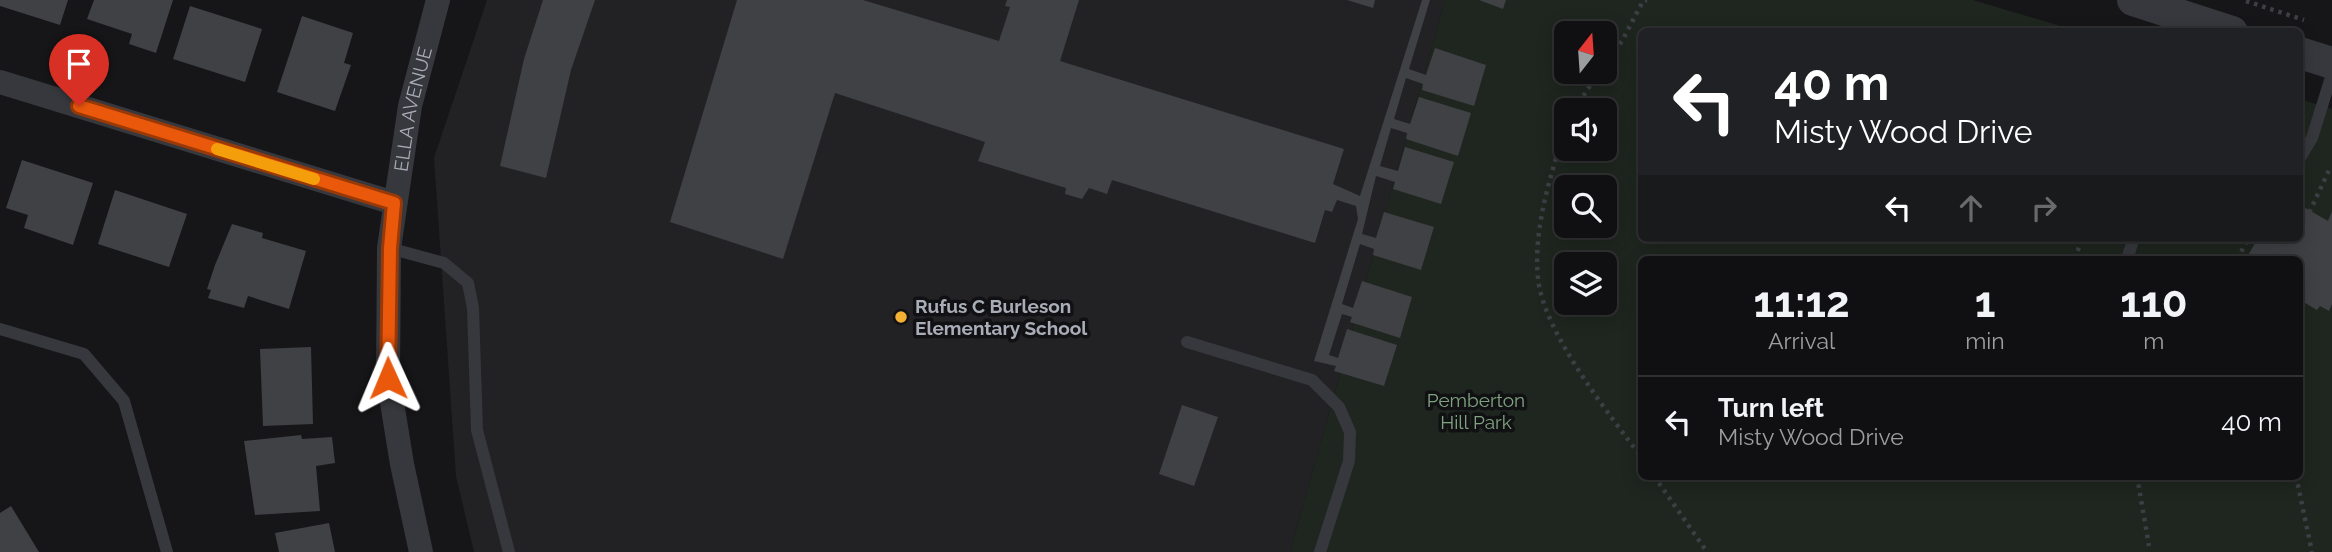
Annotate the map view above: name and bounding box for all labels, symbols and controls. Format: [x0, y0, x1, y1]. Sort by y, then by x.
north arrow [1554, 21, 1617, 84]
map controls [1554, 21, 1617, 315]
pin [49, 34, 109, 106]
street label: ELLA AVENUE [389, 44, 436, 173]
icon: arrive [60, 45, 98, 83]
text: 40 m [1774, 54, 1889, 111]
icon: left [1659, 56, 1750, 147]
button: sound [1554, 98, 1617, 161]
text: Misty Wood Drive [1774, 113, 2033, 150]
button: search [1554, 175, 1617, 238]
icon: left [1879, 189, 1917, 227]
icon: ahead [1952, 189, 1990, 227]
icon: right [2025, 189, 2063, 227]
button: layers [1554, 252, 1617, 315]
text: 11:12 [1753, 278, 1850, 327]
text: 1 [1975, 278, 1995, 327]
text: 110 [2120, 278, 2188, 327]
place label: Rufus C Burleson Elementary School [915, 295, 1088, 339]
marker: Rufus C Burleson Elementary School [893, 309, 909, 325]
text: Arrival [1768, 327, 1835, 354]
text: min [1965, 327, 2005, 354]
text: m [2143, 327, 2164, 354]
position arrow [351, 341, 425, 415]
park label: Pemberton Hill Park [1427, 389, 1525, 433]
text: Turn left [1718, 393, 1824, 423]
icon: left [1659, 403, 1697, 441]
text: 40 m [2221, 407, 2282, 437]
text: Misty Wood Drive [1718, 423, 1904, 450]

